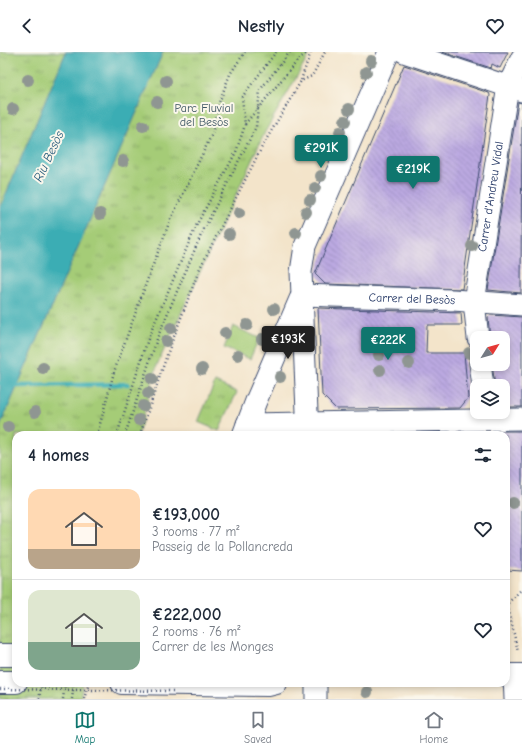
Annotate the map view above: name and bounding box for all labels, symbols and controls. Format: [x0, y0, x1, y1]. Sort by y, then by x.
icon: back [16, 15, 38, 37]
icon: heart [484, 15, 506, 37]
text: Nestly [238, 16, 284, 37]
park label: Parc Fluvial del Besòs [175, 101, 233, 129]
water label: Riu Besòs [30, 128, 67, 184]
pin: €291K [293, 135, 349, 169]
text: €291K [304, 140, 338, 155]
street label: Carrer d'Andreu Vidal [475, 140, 506, 253]
pin: €219K [385, 156, 441, 190]
text: €219K [396, 161, 430, 176]
street label: Carrer del Besòs [369, 290, 455, 307]
pin: €193K [260, 326, 316, 360]
pin: €222K [360, 327, 416, 361]
text: €193K [271, 331, 305, 346]
north arrow [470, 331, 510, 371]
map controls [470, 331, 510, 419]
text: €222K [370, 332, 406, 347]
button: layers [470, 379, 510, 419]
icon: filters [472, 444, 494, 466]
text: 4 homes [28, 446, 89, 465]
icon: home [60, 505, 108, 553]
text: €193,000 [152, 505, 220, 524]
icon: heart [472, 518, 494, 540]
text: 3 rooms · 77 m² [152, 524, 239, 539]
text: Passeig de la Pollancreda [152, 539, 293, 554]
text: €222,000 [152, 605, 222, 624]
icon: home [60, 606, 108, 654]
icon: heart [472, 619, 494, 641]
text: 2 rooms · 76 m² [152, 624, 240, 639]
text: Carrer de les Monges [152, 639, 273, 654]
tab: Map [74, 709, 96, 746]
tab: Saved [244, 709, 272, 746]
tab: Home [420, 709, 448, 746]

